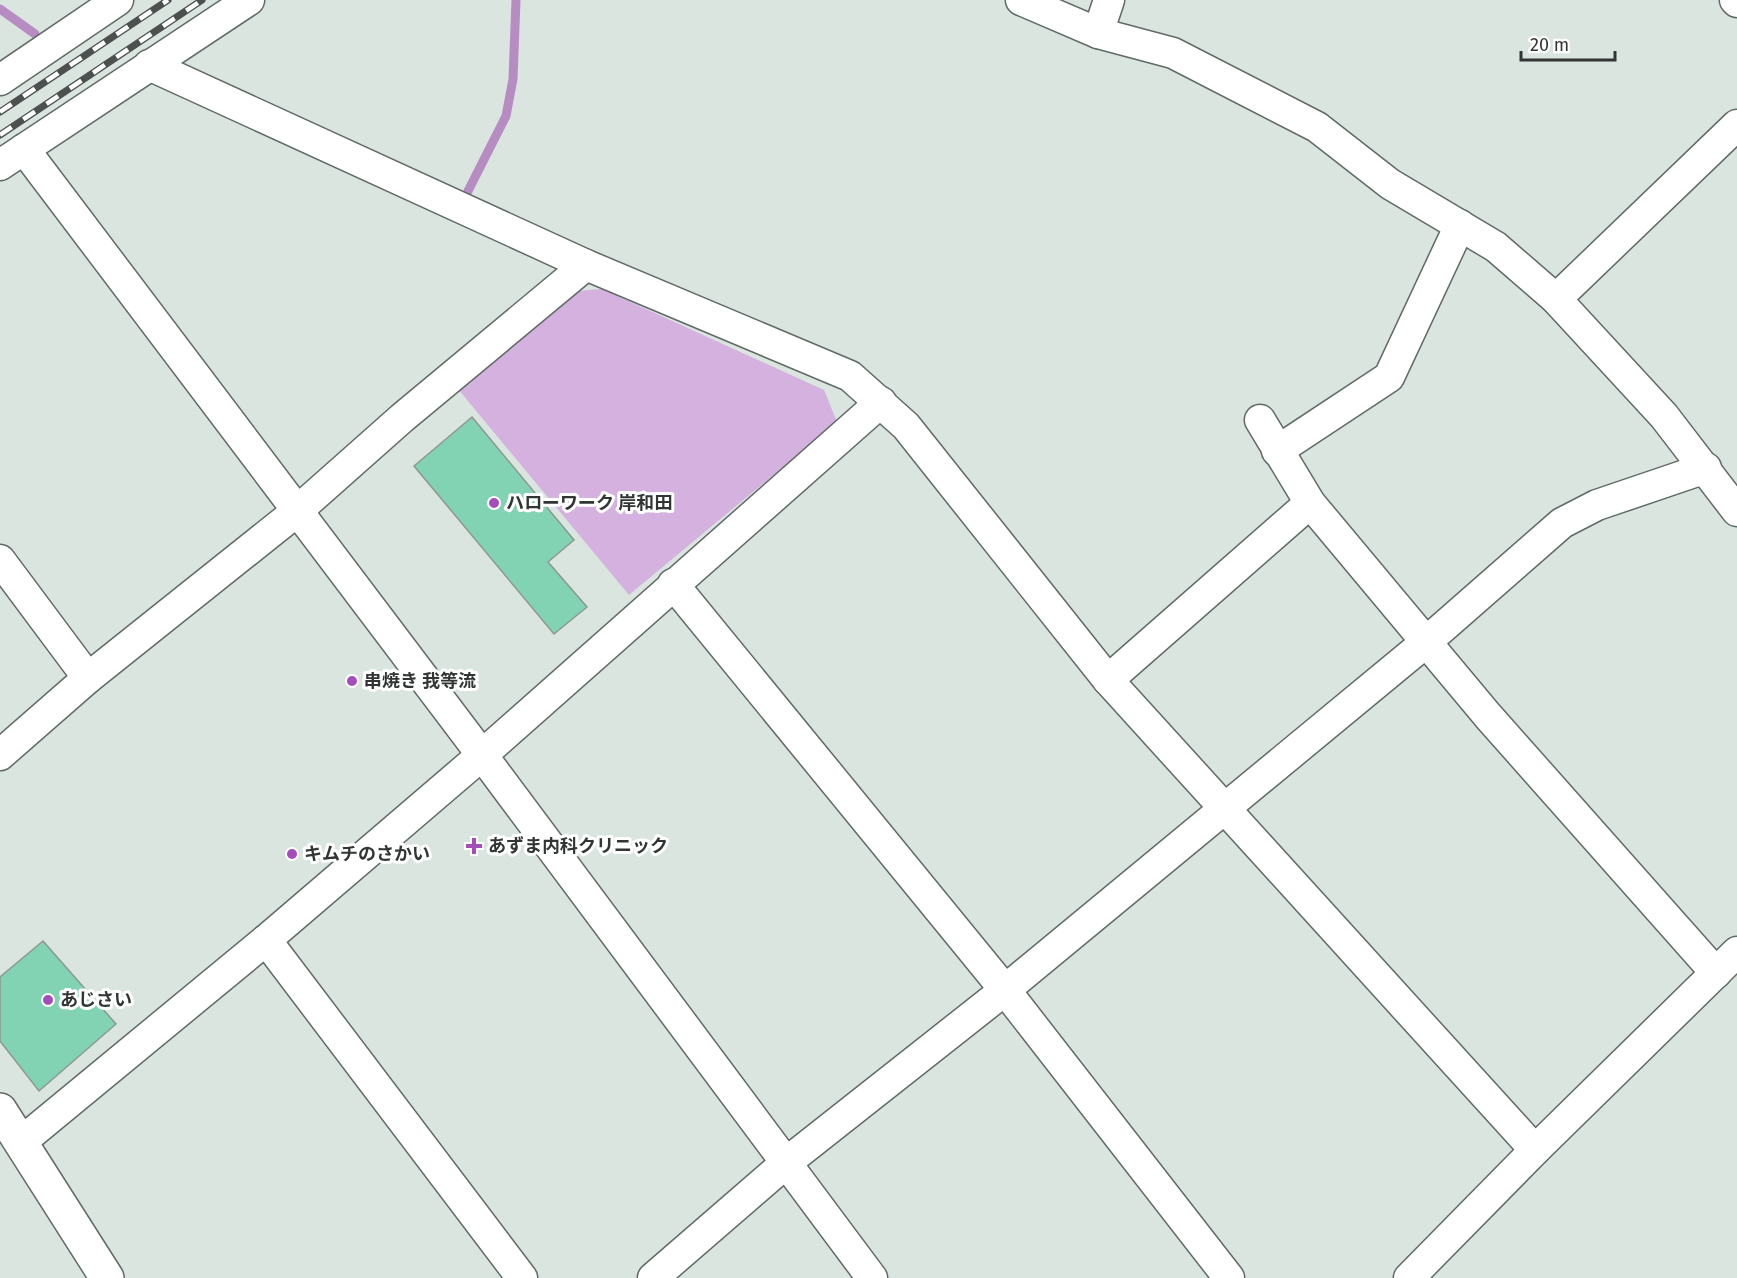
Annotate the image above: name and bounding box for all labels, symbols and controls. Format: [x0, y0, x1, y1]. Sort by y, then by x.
scale bar [1521, 24, 1616, 62]
text: 20 m [1530, 34, 1569, 56]
place label: ハローワーク 岸和田 [506, 492, 672, 514]
marker: ハローワーク 岸和田 [487, 496, 501, 510]
place label: 串焼き 我等流 [364, 670, 476, 692]
marker: 串焼き 我等流 [345, 674, 359, 688]
place label: あずま内科クリニック [488, 835, 668, 857]
marker: あずま内科クリニック [465, 837, 483, 855]
place label: キムチのさかい [304, 843, 430, 865]
marker: キムチのさかい [285, 847, 299, 861]
place label: あじさい [60, 989, 132, 1011]
marker: あじさい [41, 993, 55, 1007]

